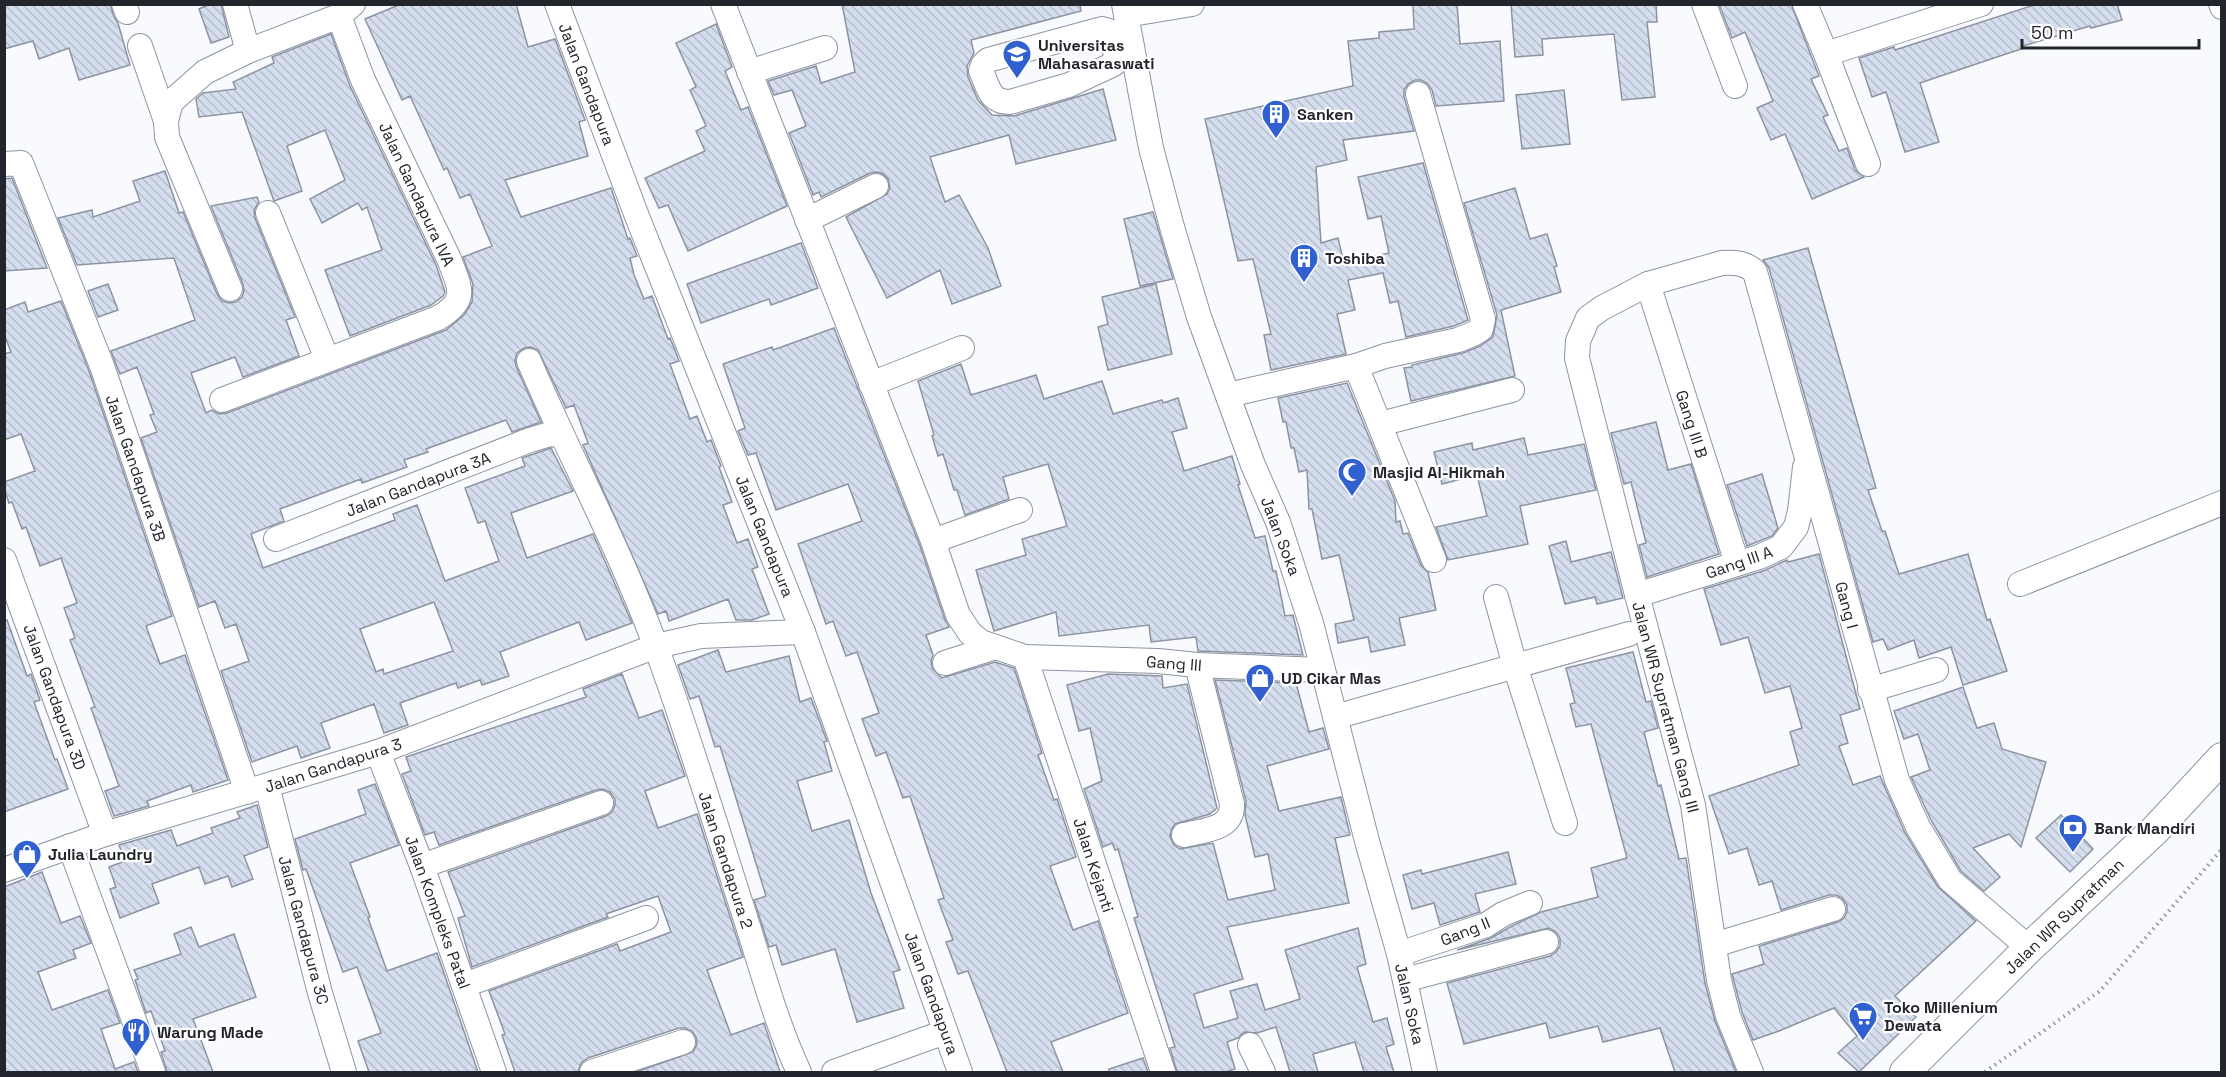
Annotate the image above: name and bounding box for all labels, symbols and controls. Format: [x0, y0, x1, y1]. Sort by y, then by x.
scale bar [2022, 12, 2199, 50]
street label: Jalan Gandapura [554, 20, 620, 148]
text: 50 m [2031, 21, 2073, 44]
place label: Universitas Mahasaraswati [1038, 35, 1154, 74]
school or university icon: Universitas Mahasaraswati [1001, 38, 1033, 80]
building icon: Sanken [1260, 98, 1292, 140]
place label: Sanken [1297, 104, 1353, 125]
street label: Jalan Gandapura IVA [374, 119, 459, 270]
building icon: Toshiba [1288, 242, 1320, 284]
place label: Toshiba [1325, 248, 1385, 269]
street label: Gang III B [1671, 387, 1712, 461]
street label: Jalan Gandapura 3B [101, 392, 170, 544]
street label: Jalan Gandapura 3A [343, 447, 494, 522]
mosque icon: Masjid Al-Hikmah [1336, 456, 1368, 498]
place label: Masjid Al-Hikmah [1373, 462, 1505, 483]
street label: Jalan Gandapura [731, 472, 799, 600]
street label: Jalan Soka [1256, 494, 1305, 579]
street label: Gang III A [1703, 541, 1776, 584]
street label: Gang I [1830, 579, 1863, 631]
street label: Jalan WR Supratman Gang III [1627, 599, 1704, 815]
street label: Jalan Gandapura 3D [18, 621, 91, 773]
street label: Gang III [1145, 651, 1202, 676]
shop icon: UD Cikar Mas [1244, 662, 1276, 704]
place label: UD Cikar Mas [1281, 668, 1381, 689]
street label: Jalan Gandapura 3 [262, 733, 405, 798]
street label: Jalan Gandapura 2 [693, 789, 758, 932]
bank icon: Bank Mandiri [2057, 812, 2089, 854]
street label: Jalan Kejanti [1068, 815, 1119, 915]
place label: Bank Mandiri [2094, 818, 2195, 839]
street label: Jalan Kompleks Patal [400, 833, 475, 992]
shop icon: Julia Laundry [11, 838, 43, 880]
place label: Julia Laundry [48, 844, 153, 865]
street label: Jalan Gandapura 3C [274, 853, 334, 1007]
street label: Jalan WR Supratman [2000, 854, 2128, 979]
street label: Gang II [1437, 912, 1493, 951]
street label: Jalan Gandapura [900, 929, 964, 1058]
street label: Jalan Soka [1390, 961, 1429, 1047]
place label: Toko Millenium Dewata [1884, 997, 1998, 1036]
supermarket icon: Toko Millenium Dewata [1847, 1000, 1879, 1042]
restaurant icon: Warung Made [120, 1016, 152, 1058]
place label: Warung Made [157, 1022, 263, 1043]

